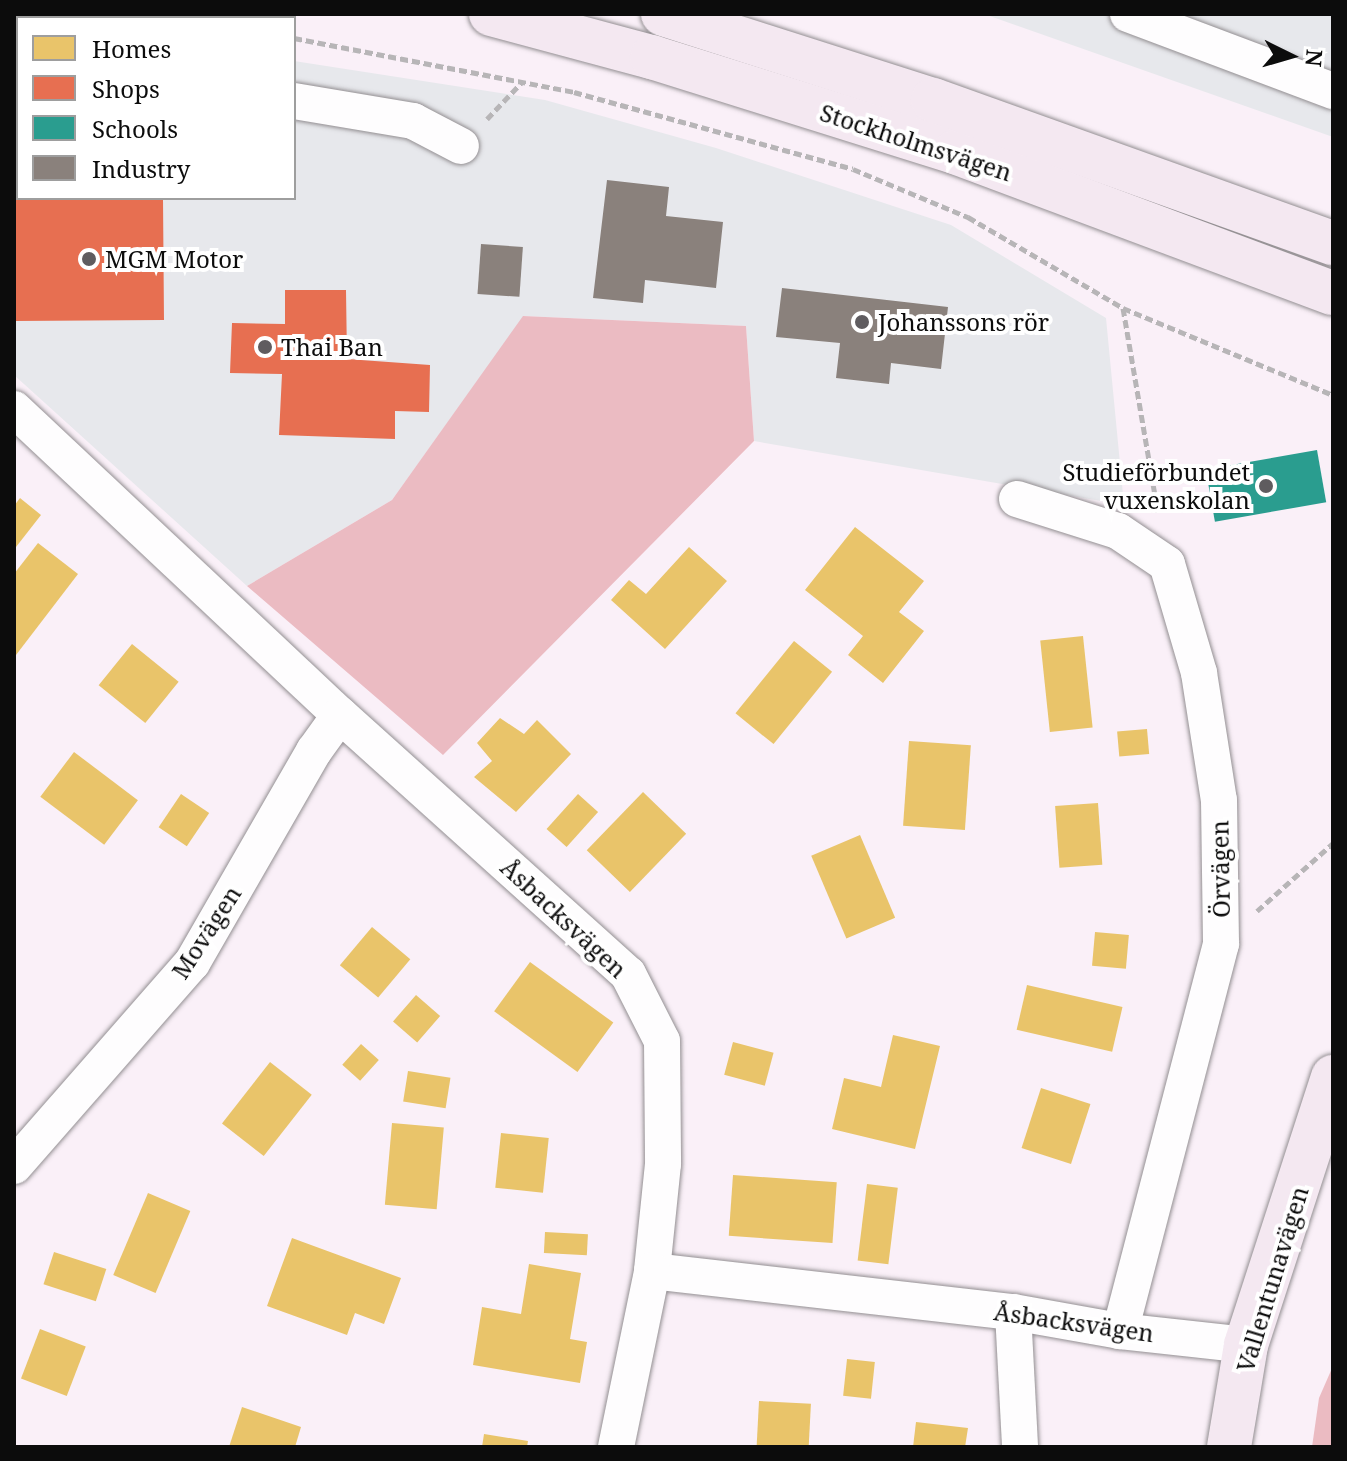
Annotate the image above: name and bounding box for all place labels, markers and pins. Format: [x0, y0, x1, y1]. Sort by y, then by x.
place label: MGM Motor [105, 245, 243, 273]
marker: MGM Motor [80, 250, 98, 268]
place label: Johanssons rör [878, 308, 1049, 336]
marker: Johanssons rör [853, 313, 871, 331]
place label: Thai Ban [281, 333, 383, 361]
marker: Thai Ban [256, 338, 274, 356]
place label: Studieförbundet vuxenskolan [1063, 458, 1250, 514]
marker: Studieförbundet vuxenskolan [1257, 477, 1275, 495]

